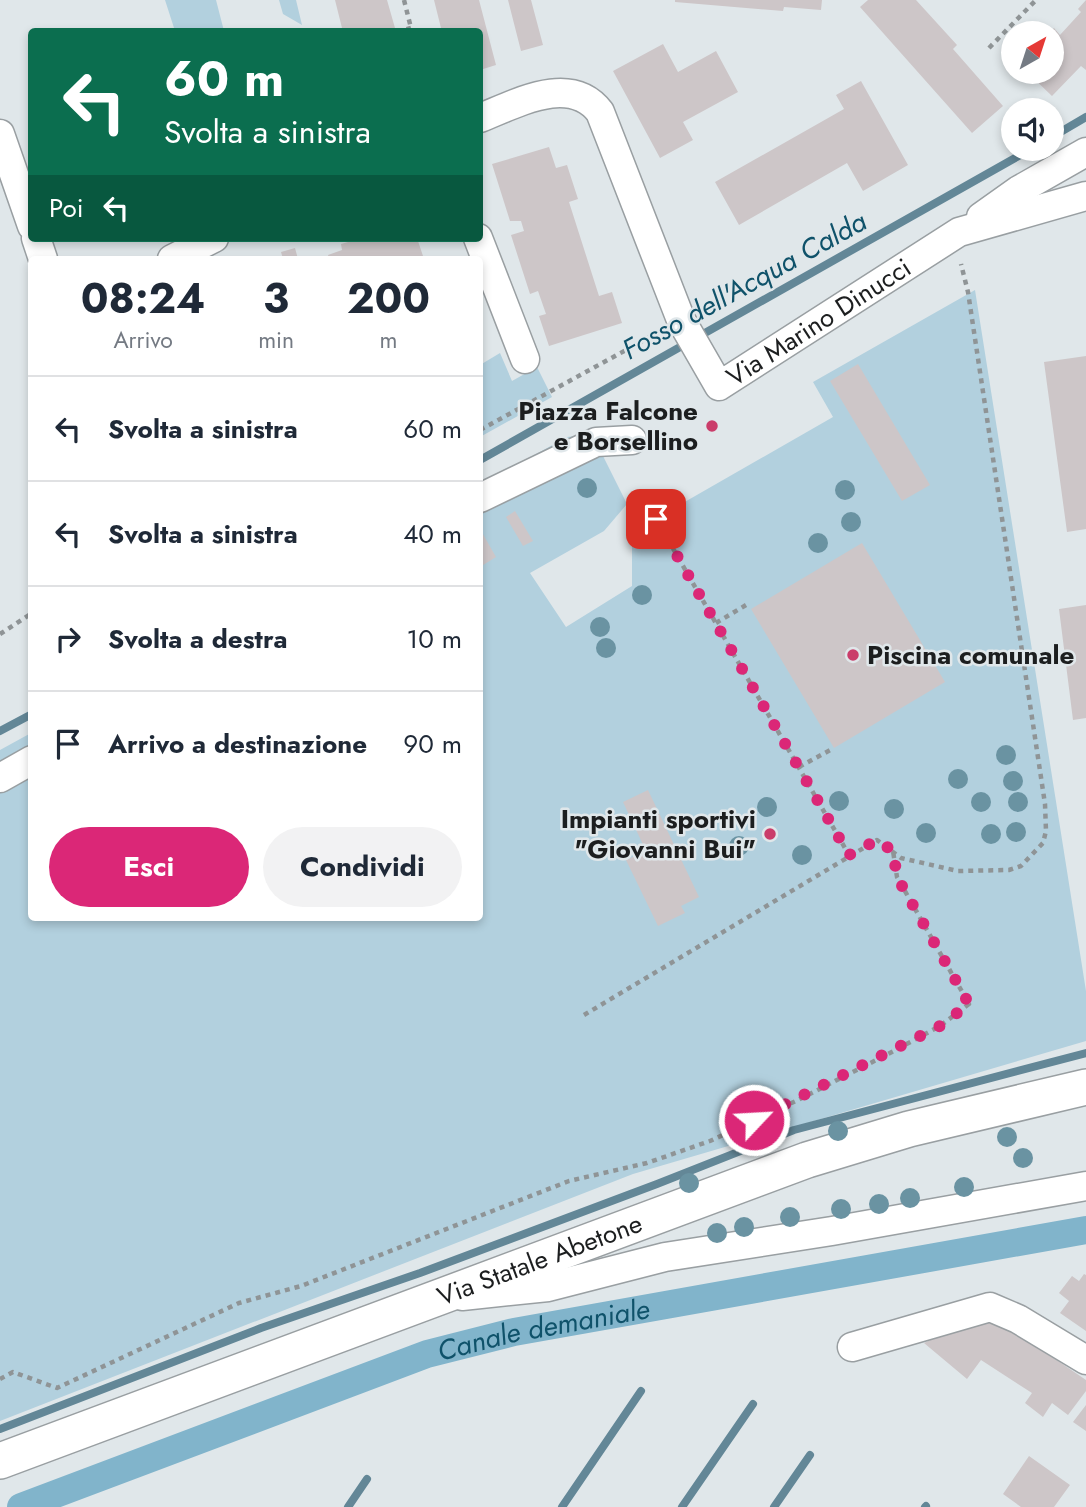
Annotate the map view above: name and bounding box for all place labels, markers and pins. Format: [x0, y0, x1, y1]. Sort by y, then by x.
place label: Piazza Falcone e Borsellino [518, 392, 698, 460]
marker: Piazza Falcone e Borsellino [704, 418, 720, 434]
pin [626, 489, 686, 549]
place label: Piscina comunale [867, 636, 1074, 674]
marker: Piscina comunale [845, 647, 861, 663]
place label: Impianti sportivi "Giovanni Bui" [561, 800, 756, 868]
marker: Impianti sportivi "Giovanni Bui" [762, 826, 778, 842]

